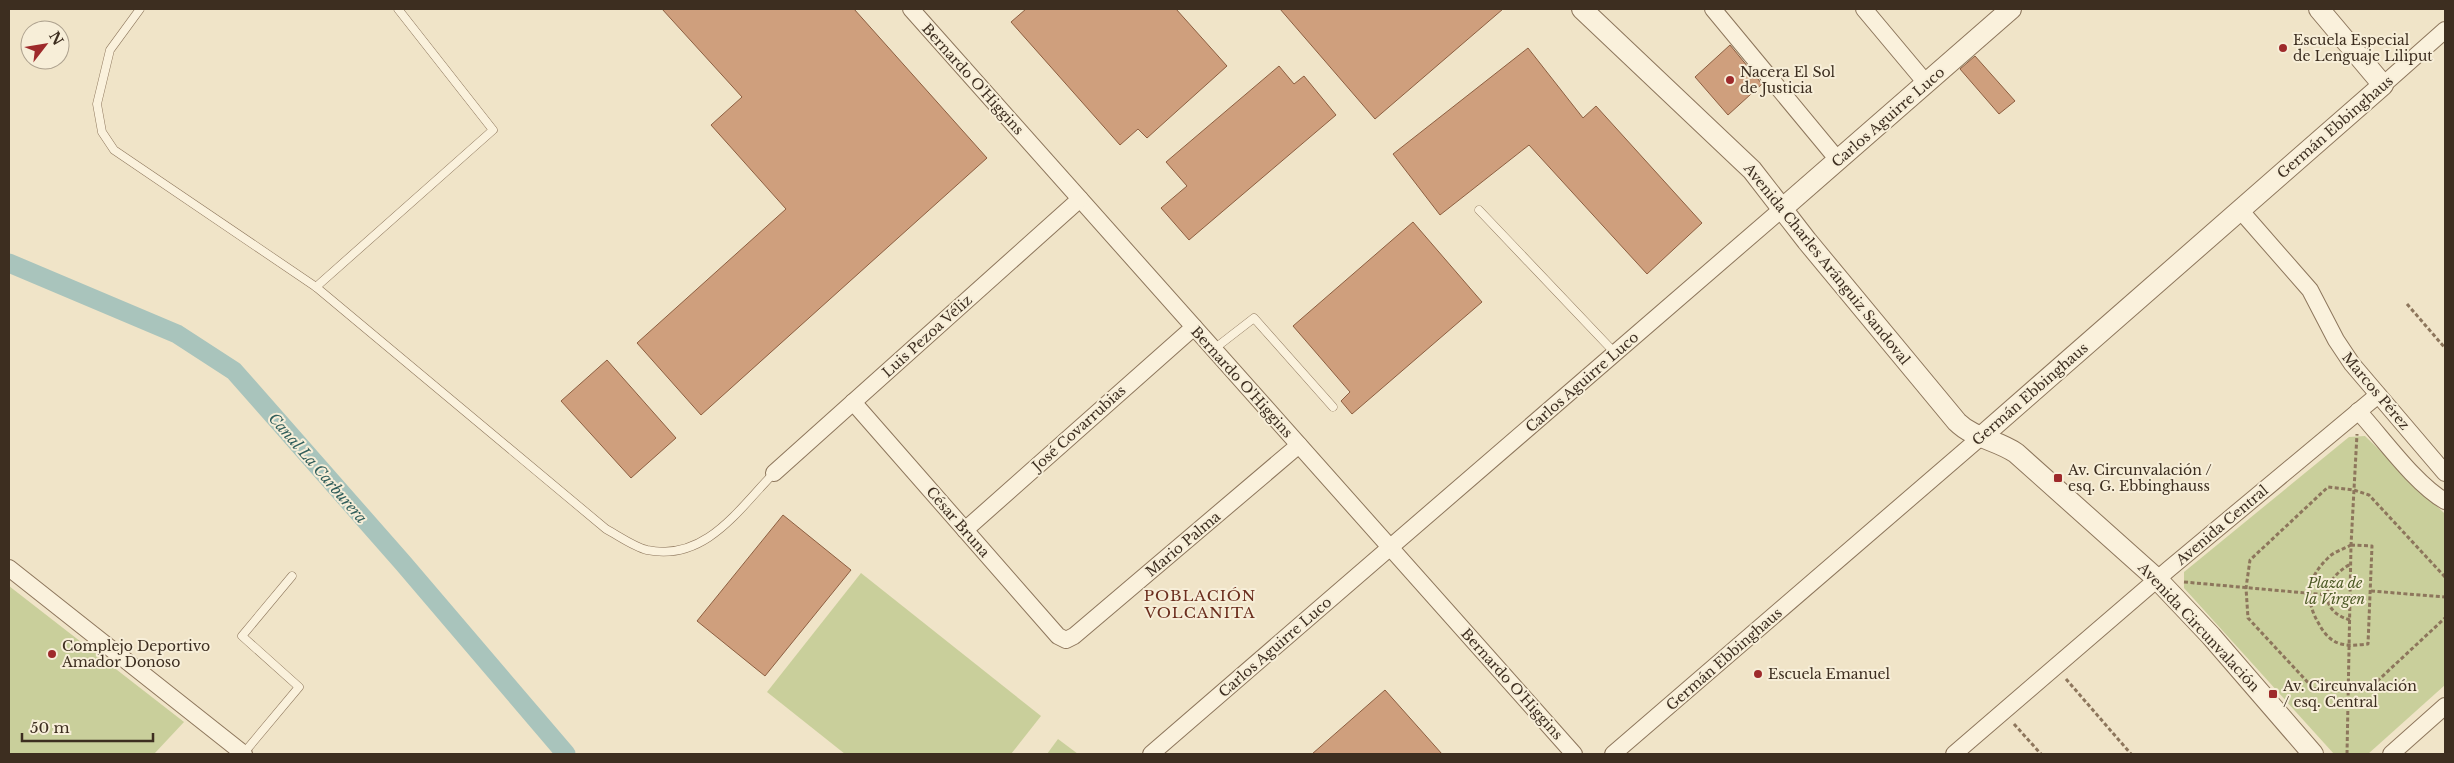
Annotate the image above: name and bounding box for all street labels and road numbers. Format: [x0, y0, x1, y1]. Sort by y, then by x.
street label: Bernardo O'Higgins [918, 20, 1028, 138]
street label: Carlos Aguirre Luco [1828, 63, 1948, 171]
street label: Germán Ebbinghaus [2273, 72, 2397, 182]
street label: Avenida Charles Aránguiz Sandoval [1739, 159, 1914, 369]
street label: Luis Pezoa Véliz [878, 291, 976, 381]
street label: Bernardo O'Higgins [1187, 323, 1297, 441]
street label: Carlos Aguirre Luco [1522, 328, 1642, 436]
street label: Germán Ebbinghaus [1968, 339, 2092, 449]
street label: Marcos Pérez [2338, 348, 2414, 434]
street label: José Covarrubias [1027, 381, 1130, 476]
street label: Avenida Central [2171, 481, 2272, 569]
street label: César Bruna [922, 483, 994, 561]
street label: Mario Palma [1142, 507, 1224, 581]
street label: Avenida Circunvalación [2134, 558, 2264, 696]
street label: Carlos Aguirre Luco [1215, 593, 1335, 701]
street label: Germán Ebbinghaus [1662, 604, 1786, 714]
street label: Bernardo O'Higgins [1457, 625, 1567, 743]

